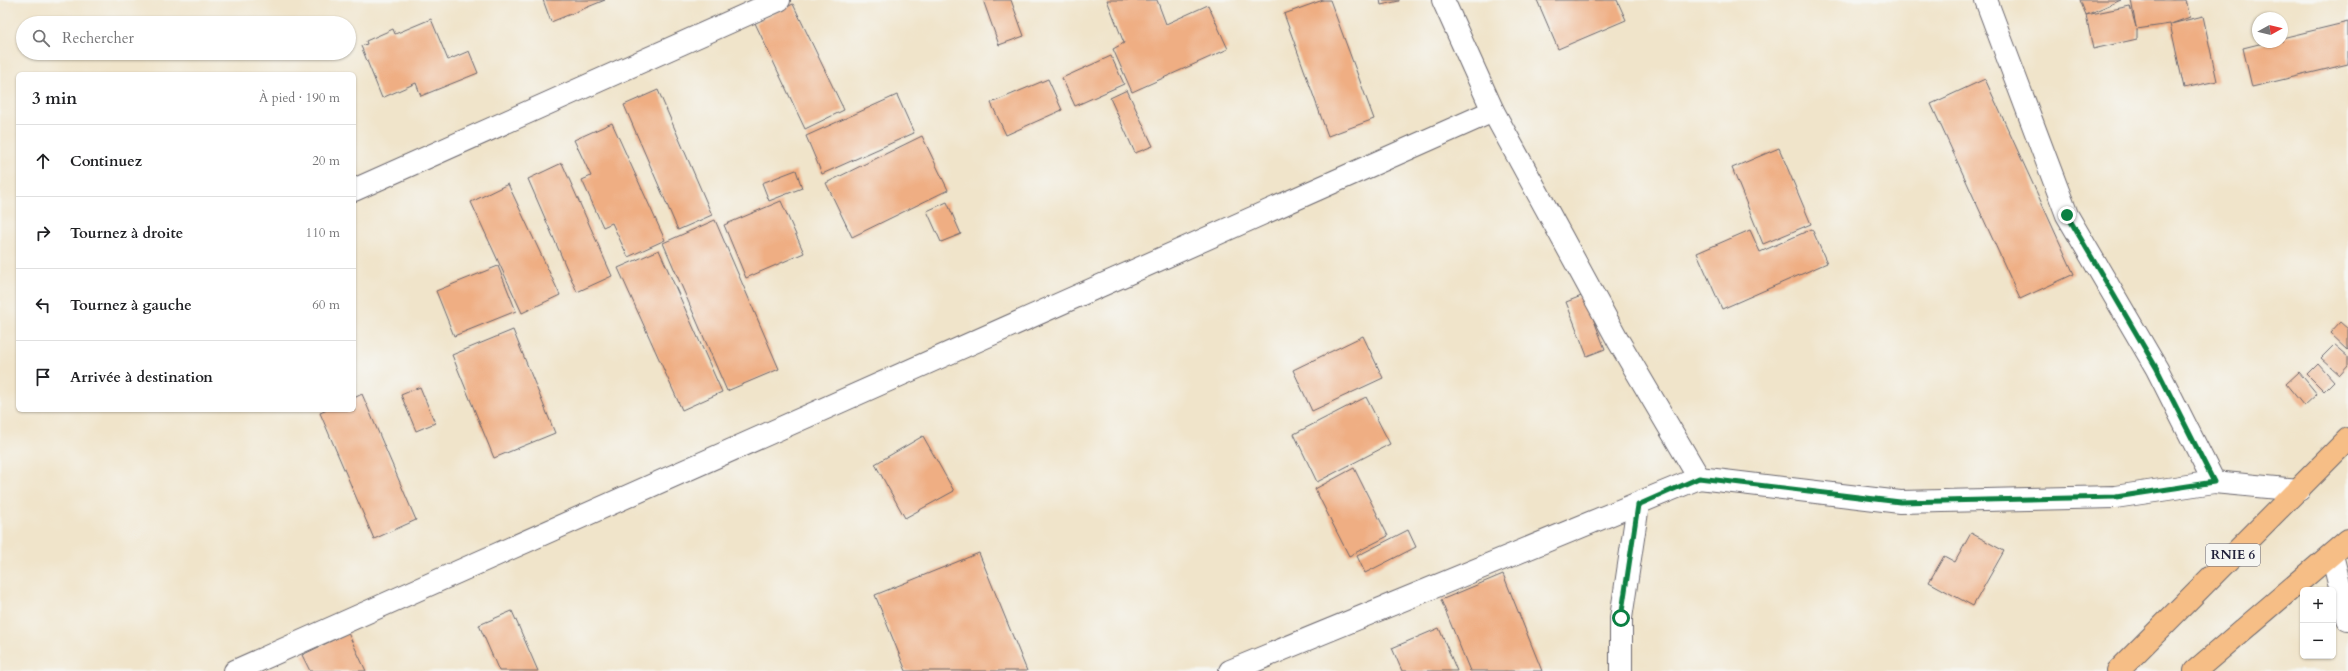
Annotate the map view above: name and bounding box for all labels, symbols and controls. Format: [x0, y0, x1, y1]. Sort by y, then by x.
north arrow [2252, 12, 2288, 48]
search box [16, 16, 356, 60]
icon: search [30, 27, 52, 49]
text: Rechercher [62, 28, 134, 48]
text: 3 min [32, 87, 77, 110]
text: À pied · 190 m [259, 89, 340, 107]
icon: ahead [32, 150, 54, 172]
text: Continuez [70, 151, 142, 171]
text: 20 m [312, 152, 340, 170]
route end [2058, 206, 2076, 224]
icon: right [32, 222, 54, 244]
text: Tournez à droite [70, 223, 183, 243]
text: 110 m [306, 224, 340, 242]
icon: left [32, 294, 54, 316]
text: Tournez à gauche [70, 295, 192, 315]
text: 60 m [312, 296, 340, 314]
icon: arrive [32, 366, 54, 388]
text: Arrivée à destination [70, 367, 213, 387]
road number: RNIE 6 [2206, 544, 2260, 566]
map controls [2300, 587, 2336, 659]
button: + [2300, 587, 2336, 623]
route start [1612, 609, 1630, 627]
button: − [2300, 623, 2336, 659]

